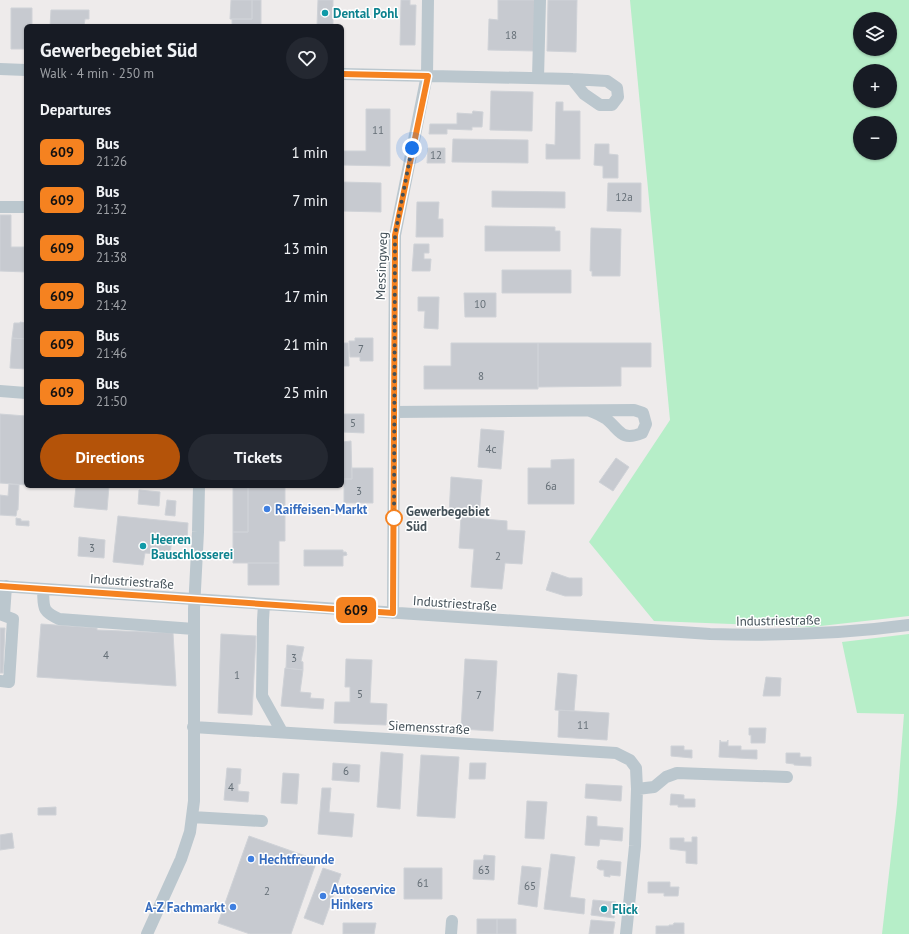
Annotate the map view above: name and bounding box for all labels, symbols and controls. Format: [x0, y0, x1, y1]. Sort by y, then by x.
place label: Dental Pohl [333, 5, 398, 22]
marker: Dental Pohl [320, 8, 330, 18]
map controls [853, 12, 897, 160]
button: layers [853, 12, 897, 56]
house number: 18 [505, 28, 517, 42]
button: heart [286, 37, 328, 79]
text: Gewerbegebiet Süd [40, 38, 197, 62]
button: + [853, 64, 897, 108]
text: Walk · 4 min · 250 m [40, 65, 154, 82]
text: Departures [40, 100, 111, 119]
button: − [853, 116, 897, 160]
house number: 11 [372, 123, 384, 137]
text: Bus [96, 134, 119, 153]
your location [402, 138, 422, 158]
text: 609 [50, 143, 74, 161]
text: 1 min [291, 143, 328, 162]
house number: 12 [430, 148, 442, 162]
text: 21:26 [96, 153, 127, 170]
text: Bus [96, 182, 119, 201]
house number: 12a [615, 190, 633, 204]
text: 609 [50, 191, 74, 209]
text: 7 min [292, 191, 328, 210]
text: 21:32 [96, 201, 127, 218]
text: Bus [96, 230, 119, 249]
street label: Messingweg [372, 232, 391, 300]
text: 609 [50, 239, 74, 257]
text: 13 min [283, 239, 328, 258]
text: 21:38 [96, 249, 127, 266]
text: Bus [96, 278, 119, 297]
text: 609 [50, 287, 74, 305]
text: 17 min [284, 287, 328, 306]
text: 21:42 [96, 297, 127, 314]
house number: 10 [474, 297, 486, 311]
text: Bus [96, 326, 119, 345]
text: 609 [50, 335, 74, 353]
text: 21 min [283, 335, 328, 354]
house number: 7 [358, 342, 364, 356]
text: 21:46 [96, 345, 127, 362]
house number: 8 [478, 369, 484, 383]
text: Bus [96, 374, 119, 393]
text: 609 [50, 383, 74, 401]
text: 25 min [283, 383, 328, 402]
text: 21:50 [96, 393, 127, 410]
house number: 5 [350, 416, 356, 430]
button: Directions [40, 434, 180, 480]
button: Tickets [188, 434, 328, 480]
house number: 4c [486, 442, 497, 456]
house number: 6a [545, 479, 557, 493]
house number: 3 [356, 484, 362, 498]
place label: Raiffeisen-Markt [275, 501, 368, 518]
place label: Gewerbegebiet Süd [406, 503, 490, 535]
marker: Raiffeisen-Markt [262, 504, 272, 514]
marker: Gewerbegebiet Süd [385, 509, 403, 527]
place label: Heeren Bauschlosserei [151, 531, 233, 563]
house number: 3 [89, 541, 95, 555]
marker: Heeren Bauschlosserei [138, 541, 148, 551]
house number: 2 [495, 549, 501, 563]
street label: Industriestraße [89, 570, 175, 593]
street label: Industriestraße [412, 592, 498, 615]
line badge: 609 [333, 597, 379, 623]
text: 609 [344, 601, 368, 619]
street label: Industriestraße [736, 611, 820, 630]
house number: 4 [103, 648, 109, 662]
house number: 3 [291, 651, 297, 665]
house number: 1 [234, 668, 240, 682]
house number: 5 [357, 687, 363, 701]
house number: 7 [476, 688, 482, 702]
street label: Siemensstraße [388, 717, 470, 738]
house number: 11 [577, 718, 589, 732]
house number: 6 [343, 764, 349, 778]
house number: 4 [228, 780, 234, 794]
place label: Hechtfreunde [259, 851, 335, 868]
marker: Hechtfreunde [246, 854, 256, 864]
house number: 63 [478, 863, 490, 877]
house number: 61 [417, 876, 429, 890]
house number: 65 [524, 879, 536, 893]
place label: Autoservice Hinkers [331, 881, 396, 913]
house number: 2 [264, 884, 270, 898]
marker: Autoservice Hinkers [318, 891, 328, 901]
place label: A-Z Fachmarkt [145, 899, 225, 916]
place label: Flick [612, 901, 639, 918]
marker: A-Z Fachmarkt [228, 902, 238, 912]
marker: Flick [599, 904, 609, 914]

